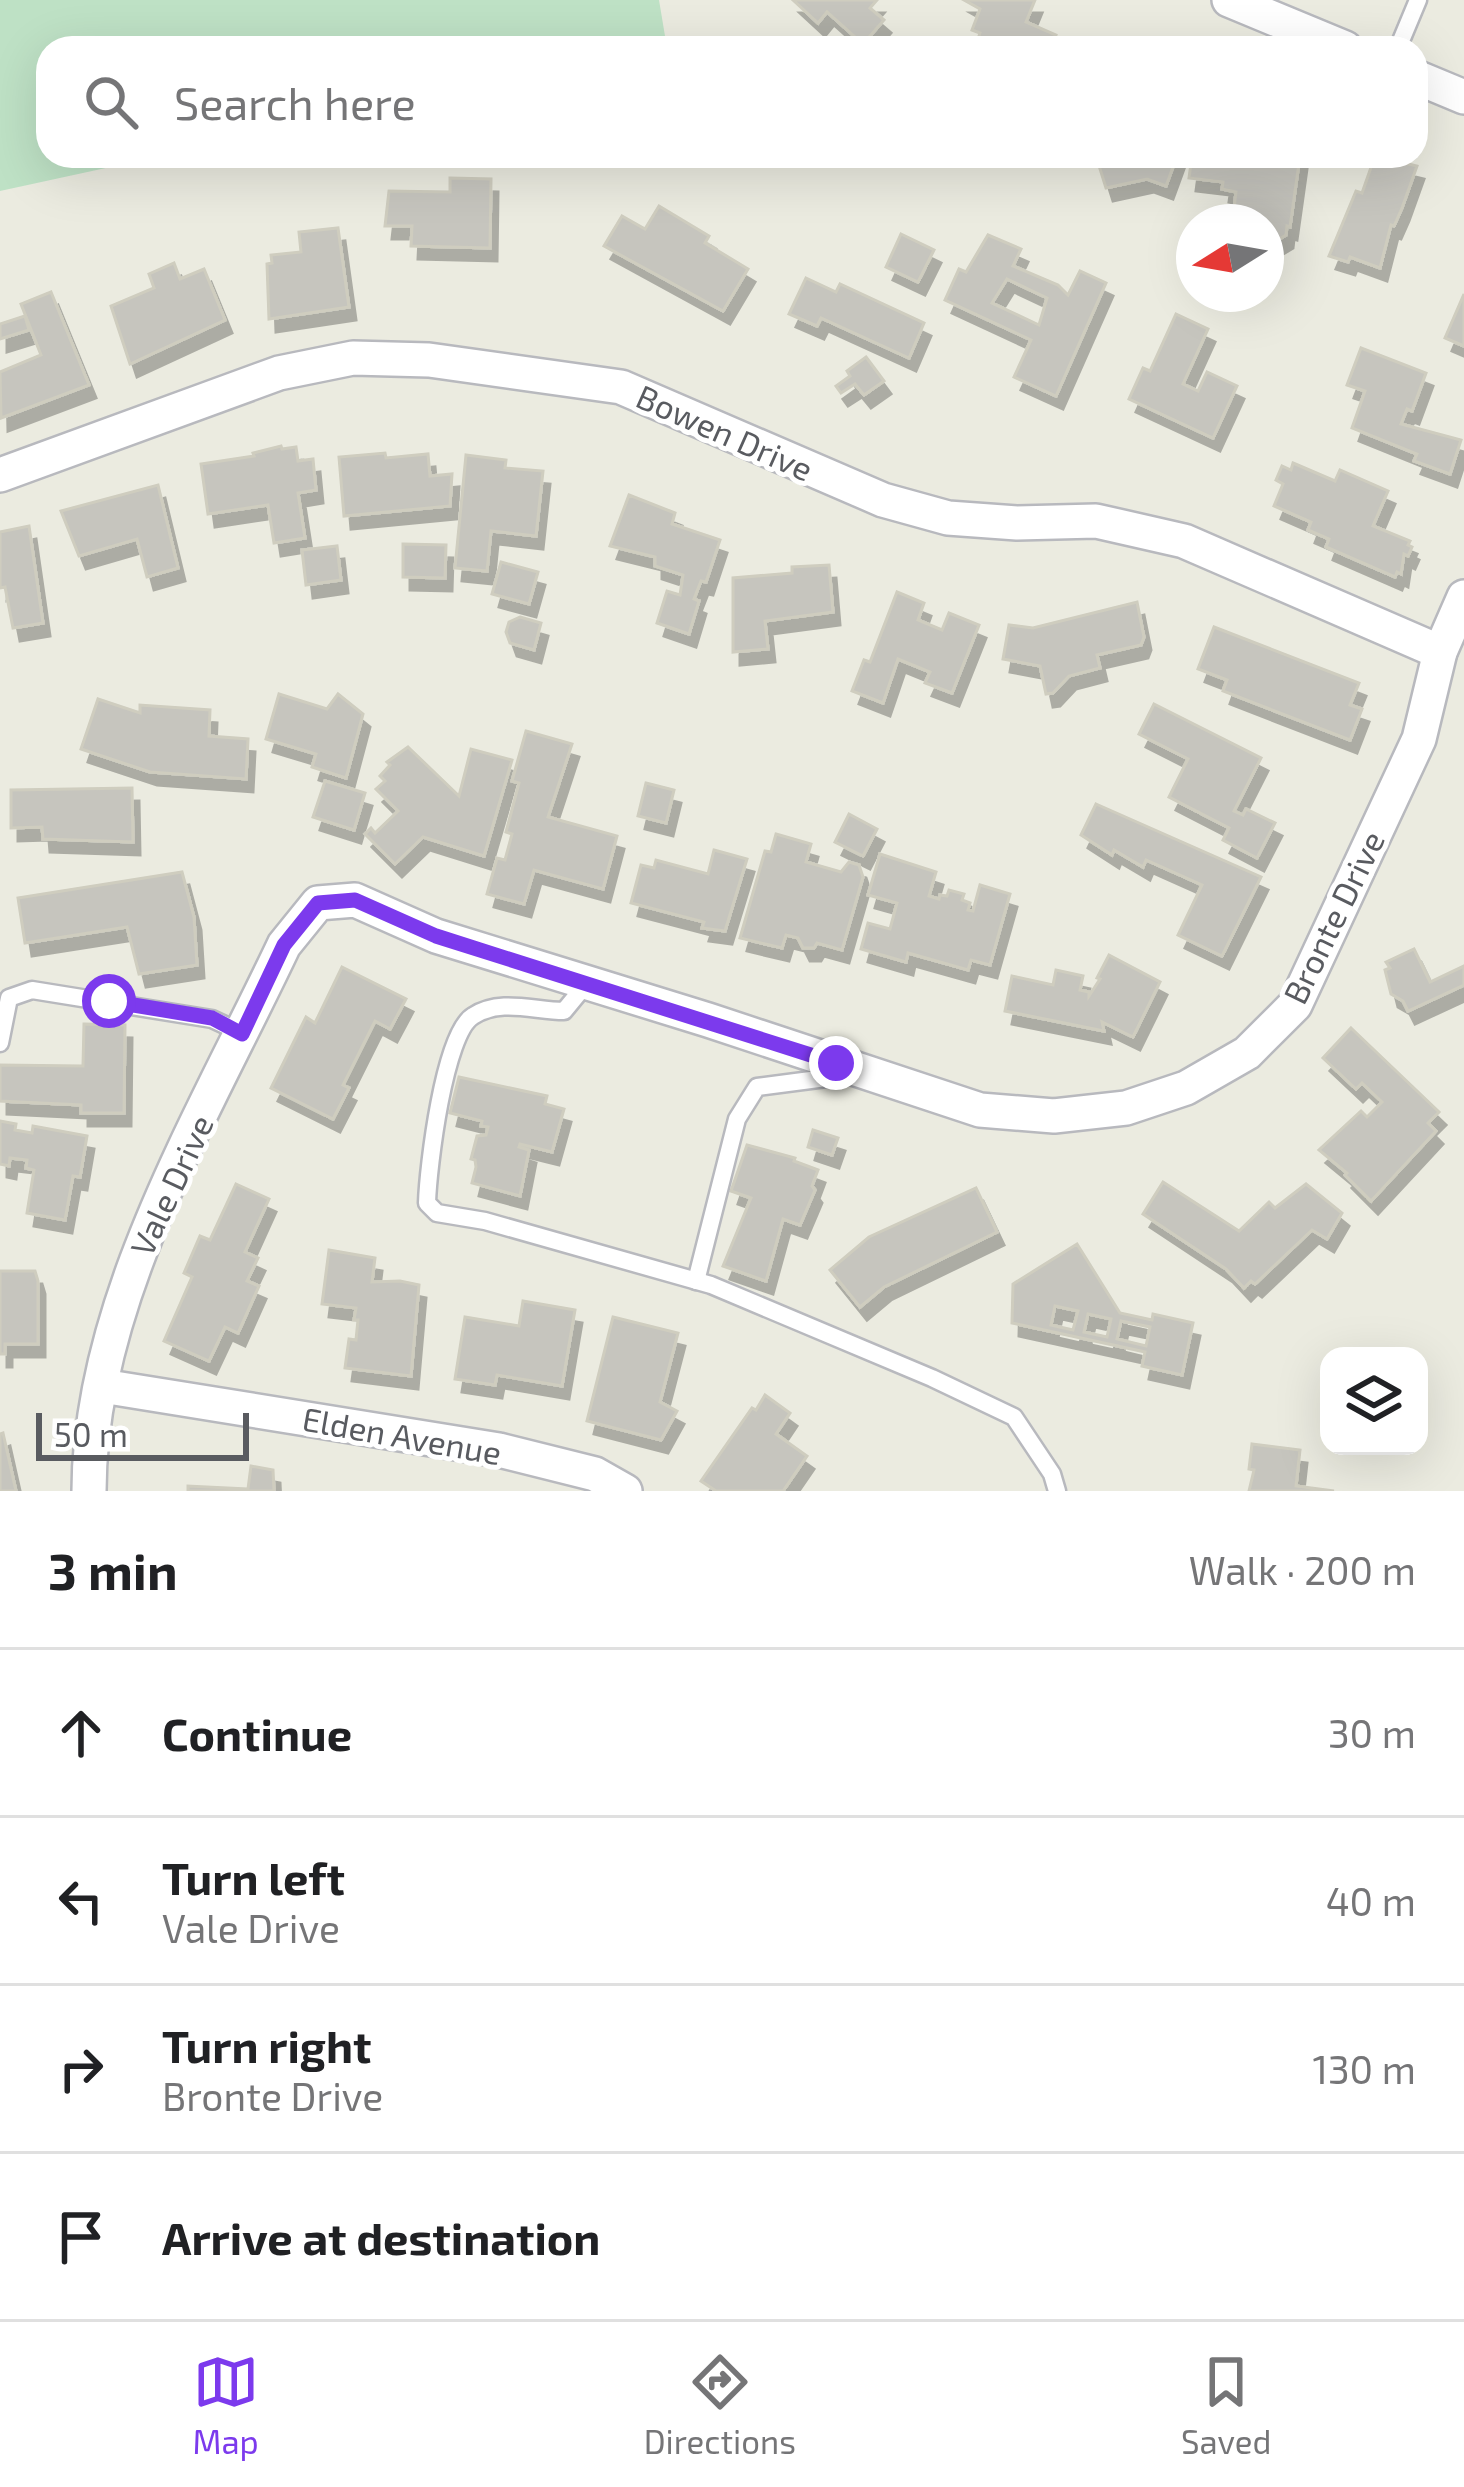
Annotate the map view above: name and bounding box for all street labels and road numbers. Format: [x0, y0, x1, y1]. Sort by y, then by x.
street label: Bowen Drive [631, 375, 819, 489]
street label: Bronte Drive [1274, 824, 1392, 1010]
street label: Vale Drive [121, 1108, 221, 1262]
street label: Elden Avenue [299, 1398, 505, 1472]

